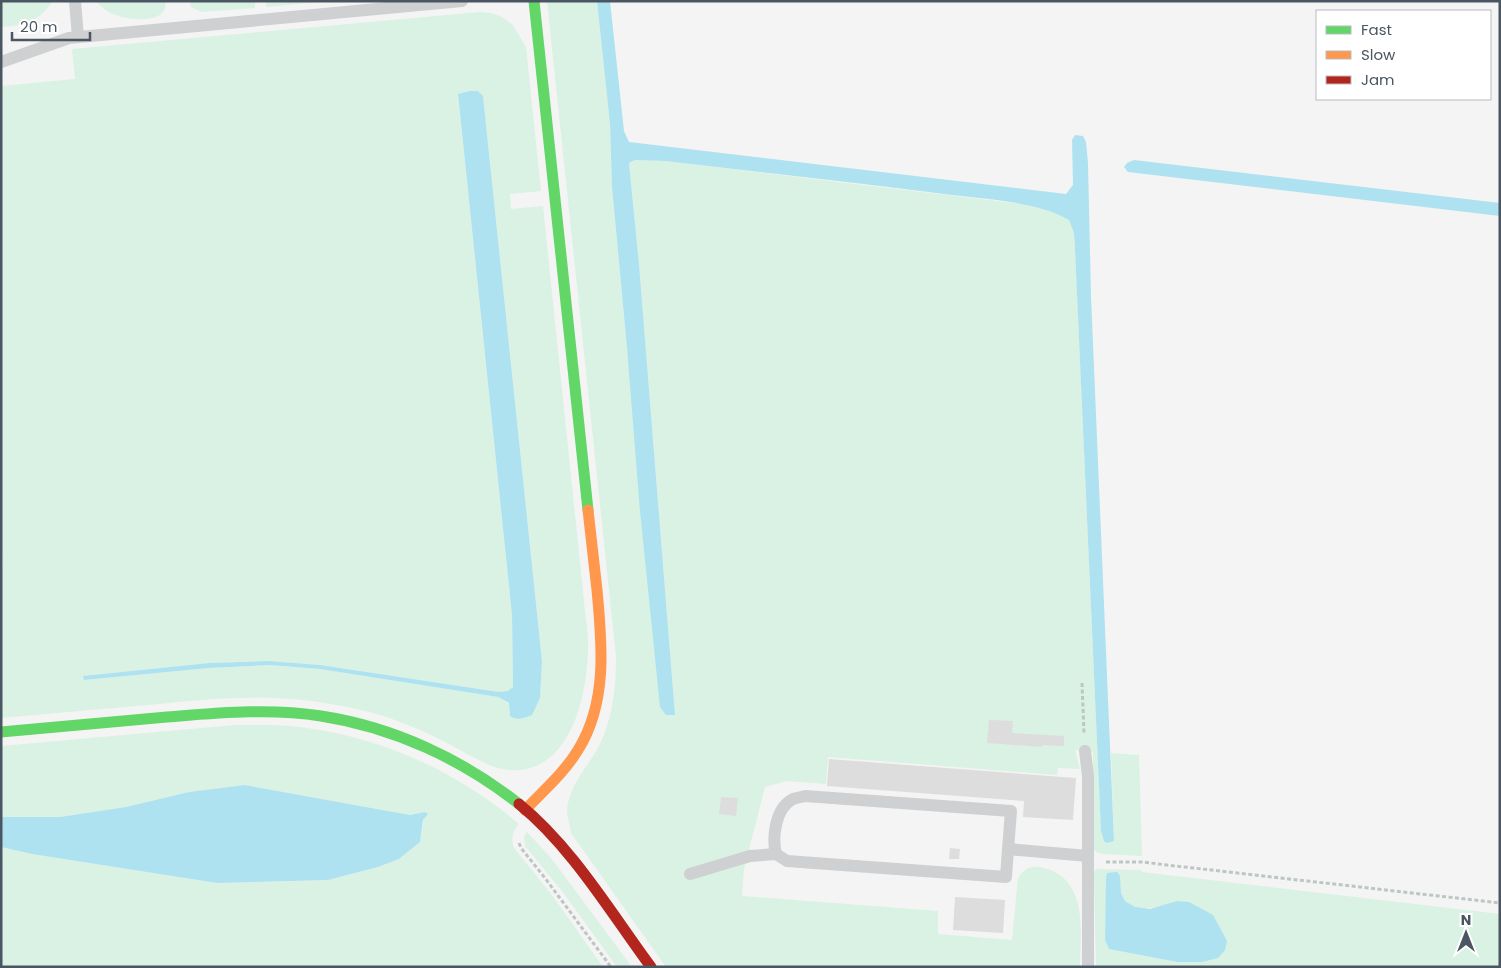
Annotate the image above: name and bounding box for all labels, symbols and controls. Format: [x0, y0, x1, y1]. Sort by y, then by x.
scale bar [12, 10, 90, 42]
legend [1316, 10, 1491, 100]
text: 20 m [20, 16, 58, 37]
text: Fast [1361, 19, 1392, 40]
text: Slow [1361, 44, 1396, 65]
text: Jam [1361, 69, 1395, 90]
north arrow [1441, 908, 1491, 958]
text: N [1461, 910, 1471, 930]

